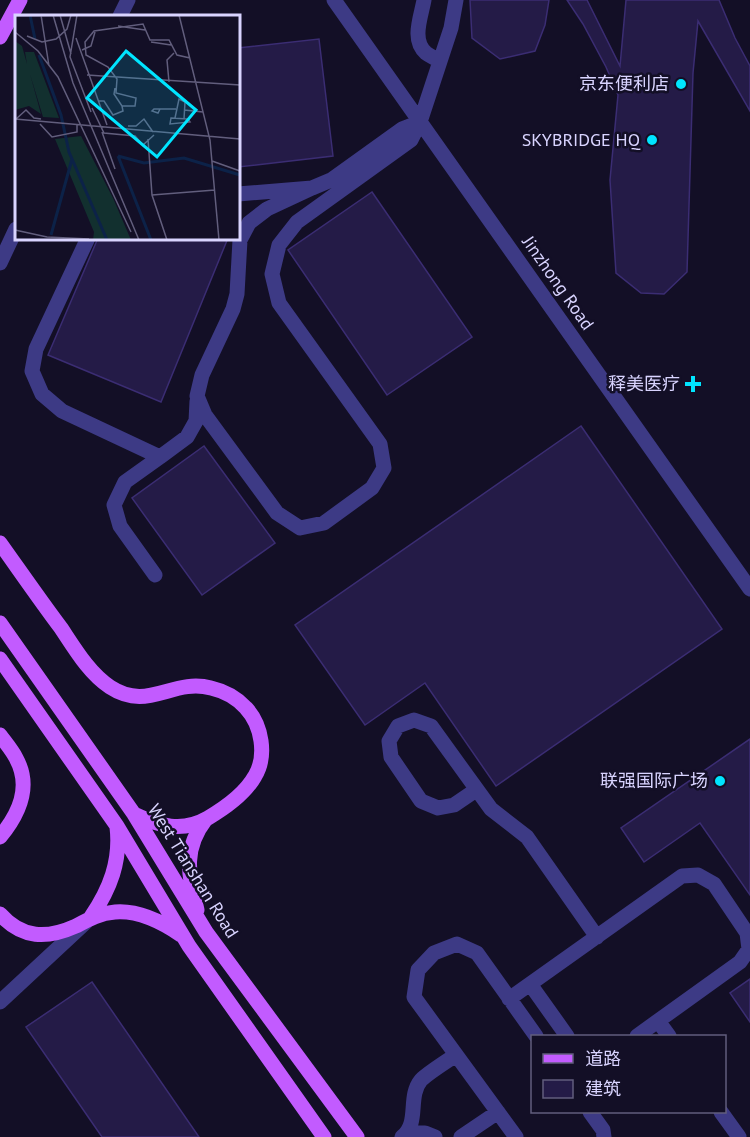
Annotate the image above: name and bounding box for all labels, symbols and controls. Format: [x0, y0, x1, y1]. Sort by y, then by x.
inset map [15, 15, 240, 240]
place label: 京东便利店 [579, 72, 669, 95]
marker: 京东便利店 [674, 77, 688, 91]
place label: SKYBRIDGE HQ [522, 128, 641, 151]
marker: SKYBRIDGE HQ [645, 133, 659, 147]
street label: Jinzhong Road [517, 230, 599, 334]
place label: 释美医疗 [608, 372, 680, 395]
marker: 释美医疗 [684, 375, 702, 393]
place label: 联强国际广场 [600, 769, 708, 792]
marker: 联强国际广场 [713, 774, 727, 788]
street label: West Tianshan Road [143, 799, 244, 942]
legend [531, 1035, 726, 1113]
text: 道路 [585, 1047, 621, 1070]
text: 建筑 [585, 1077, 621, 1100]

